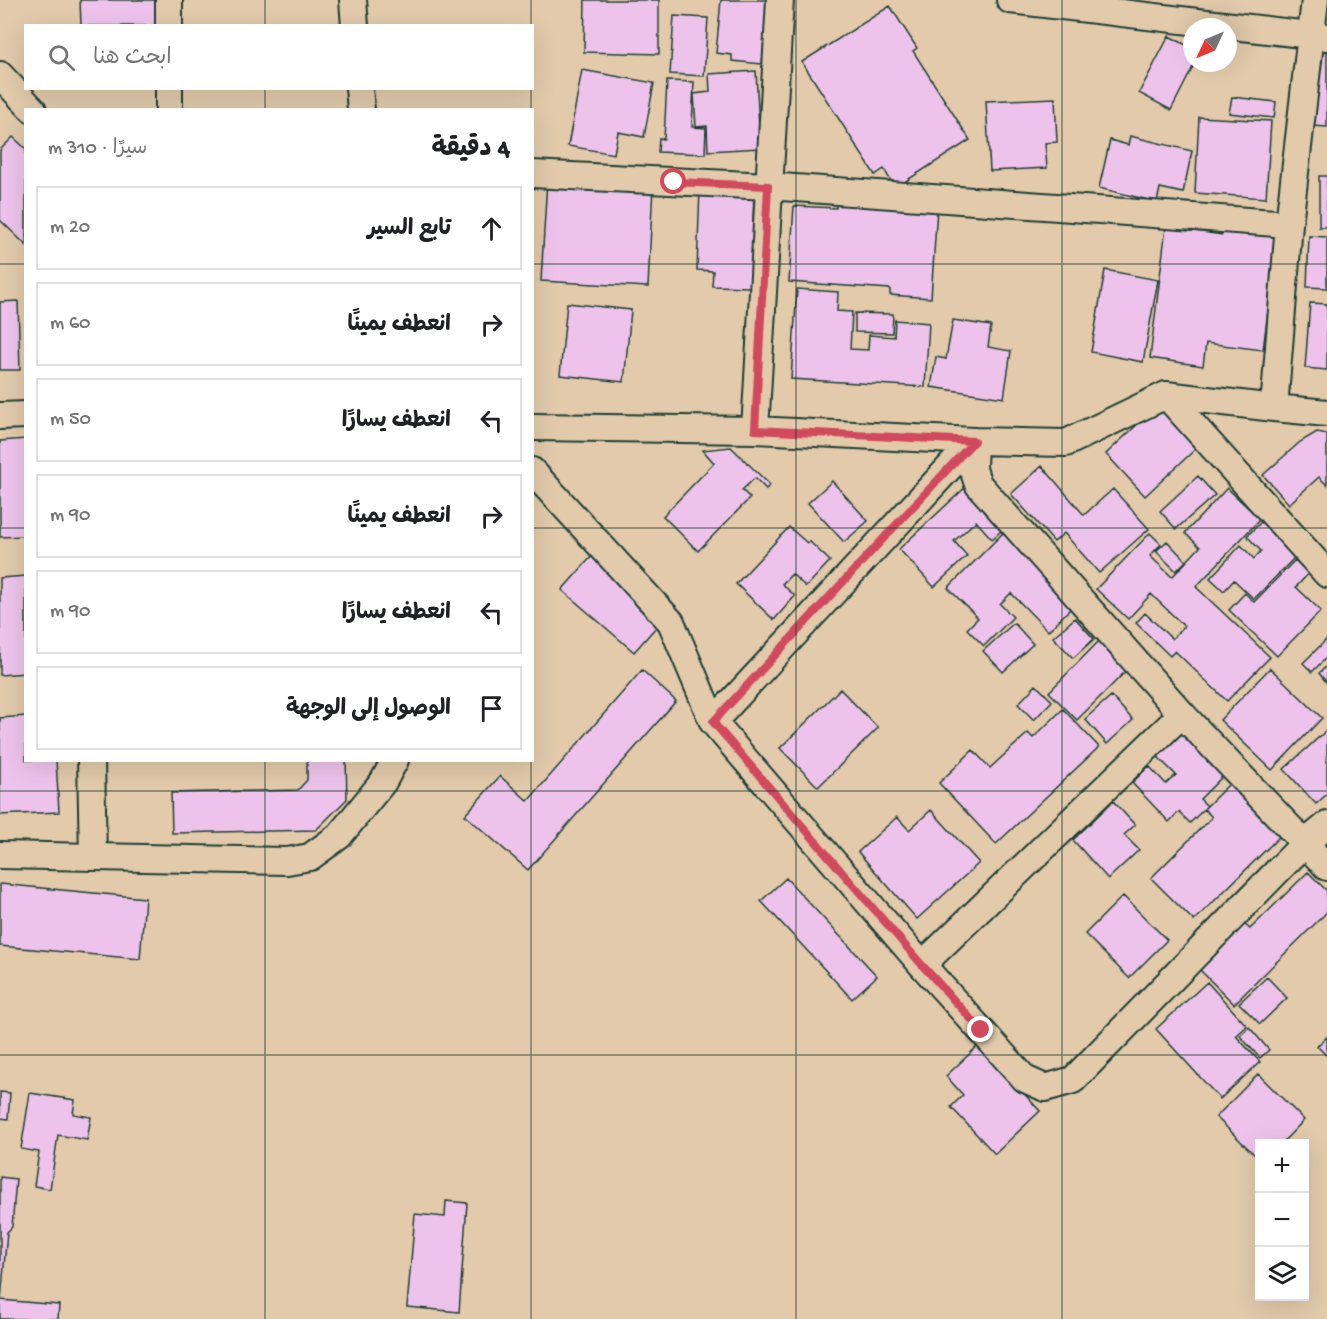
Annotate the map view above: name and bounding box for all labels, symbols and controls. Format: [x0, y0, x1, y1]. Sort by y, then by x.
north arrow [1183, 18, 1237, 72]
search box [24, 24, 534, 90]
icon: search [45, 41, 78, 74]
text: ابحث هنا [93, 46, 172, 72]
text: 4 دقيقة [432, 135, 510, 166]
text: سيرًا · 310 m [48, 138, 147, 161]
route start [660, 168, 686, 194]
icon: ahead [475, 212, 508, 245]
text: 20 m [50, 217, 90, 240]
text: تابع السير [367, 217, 451, 243]
icon: right [475, 308, 508, 341]
text: 60 m [50, 313, 90, 336]
text: انعطف يمينًا [348, 313, 451, 339]
icon: left [475, 404, 508, 437]
text: 50 m [50, 409, 91, 432]
text: انعطف يسارًا [342, 409, 451, 435]
icon: right [475, 500, 508, 533]
text: 90 m [50, 505, 90, 528]
text: انعطف يمينًا [348, 505, 451, 531]
icon: left [475, 596, 508, 629]
text: 90 m [50, 601, 90, 624]
text: انعطف يسارًا [342, 601, 451, 627]
icon: arrive [475, 692, 508, 725]
text: الوصول إلى الوجهة [286, 697, 451, 723]
route end [967, 1016, 993, 1042]
map controls [1255, 1139, 1309, 1301]
button: + [1255, 1139, 1309, 1193]
button: − [1255, 1193, 1309, 1247]
button: layers [1255, 1247, 1309, 1301]

